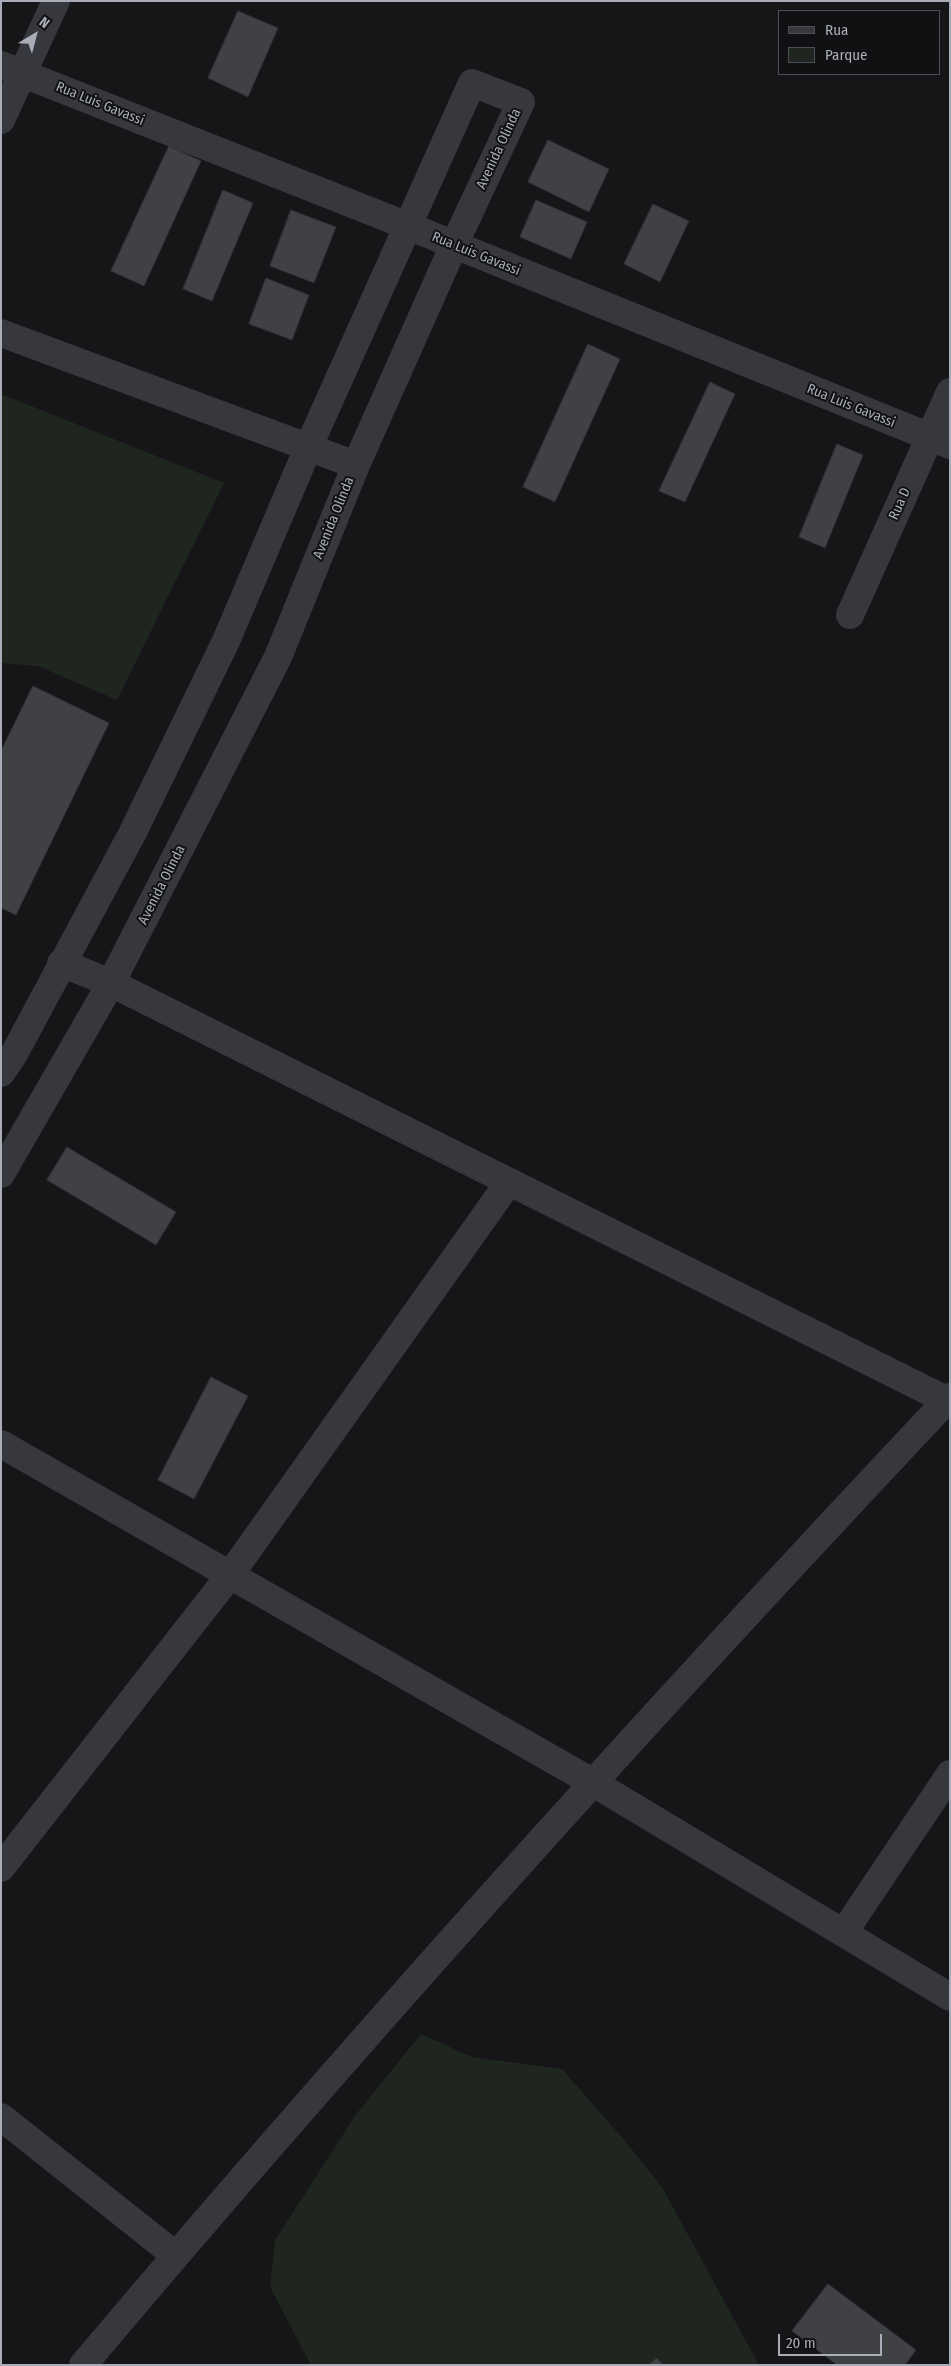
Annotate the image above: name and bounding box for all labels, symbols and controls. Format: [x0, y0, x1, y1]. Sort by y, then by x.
north arrow [10, 10, 60, 60]
legend [778, 10, 941, 75]
text: N [36, 13, 53, 32]
text: Rua [825, 21, 848, 39]
text: Parque [825, 46, 868, 64]
street label: Rua Luis Gavassi [53, 79, 147, 129]
street label: Avenida Olinda [473, 106, 525, 192]
street label: Rua Luis Gavassi [429, 229, 523, 279]
street label: Rua Luis Gavassi [804, 381, 898, 431]
street label: Avenida Olinda [310, 475, 358, 561]
street label: Rua D [886, 485, 914, 523]
street label: Avenida Olinda [135, 843, 189, 927]
scale bar [781, 2324, 885, 2356]
text: 20 m [786, 2334, 816, 2352]

